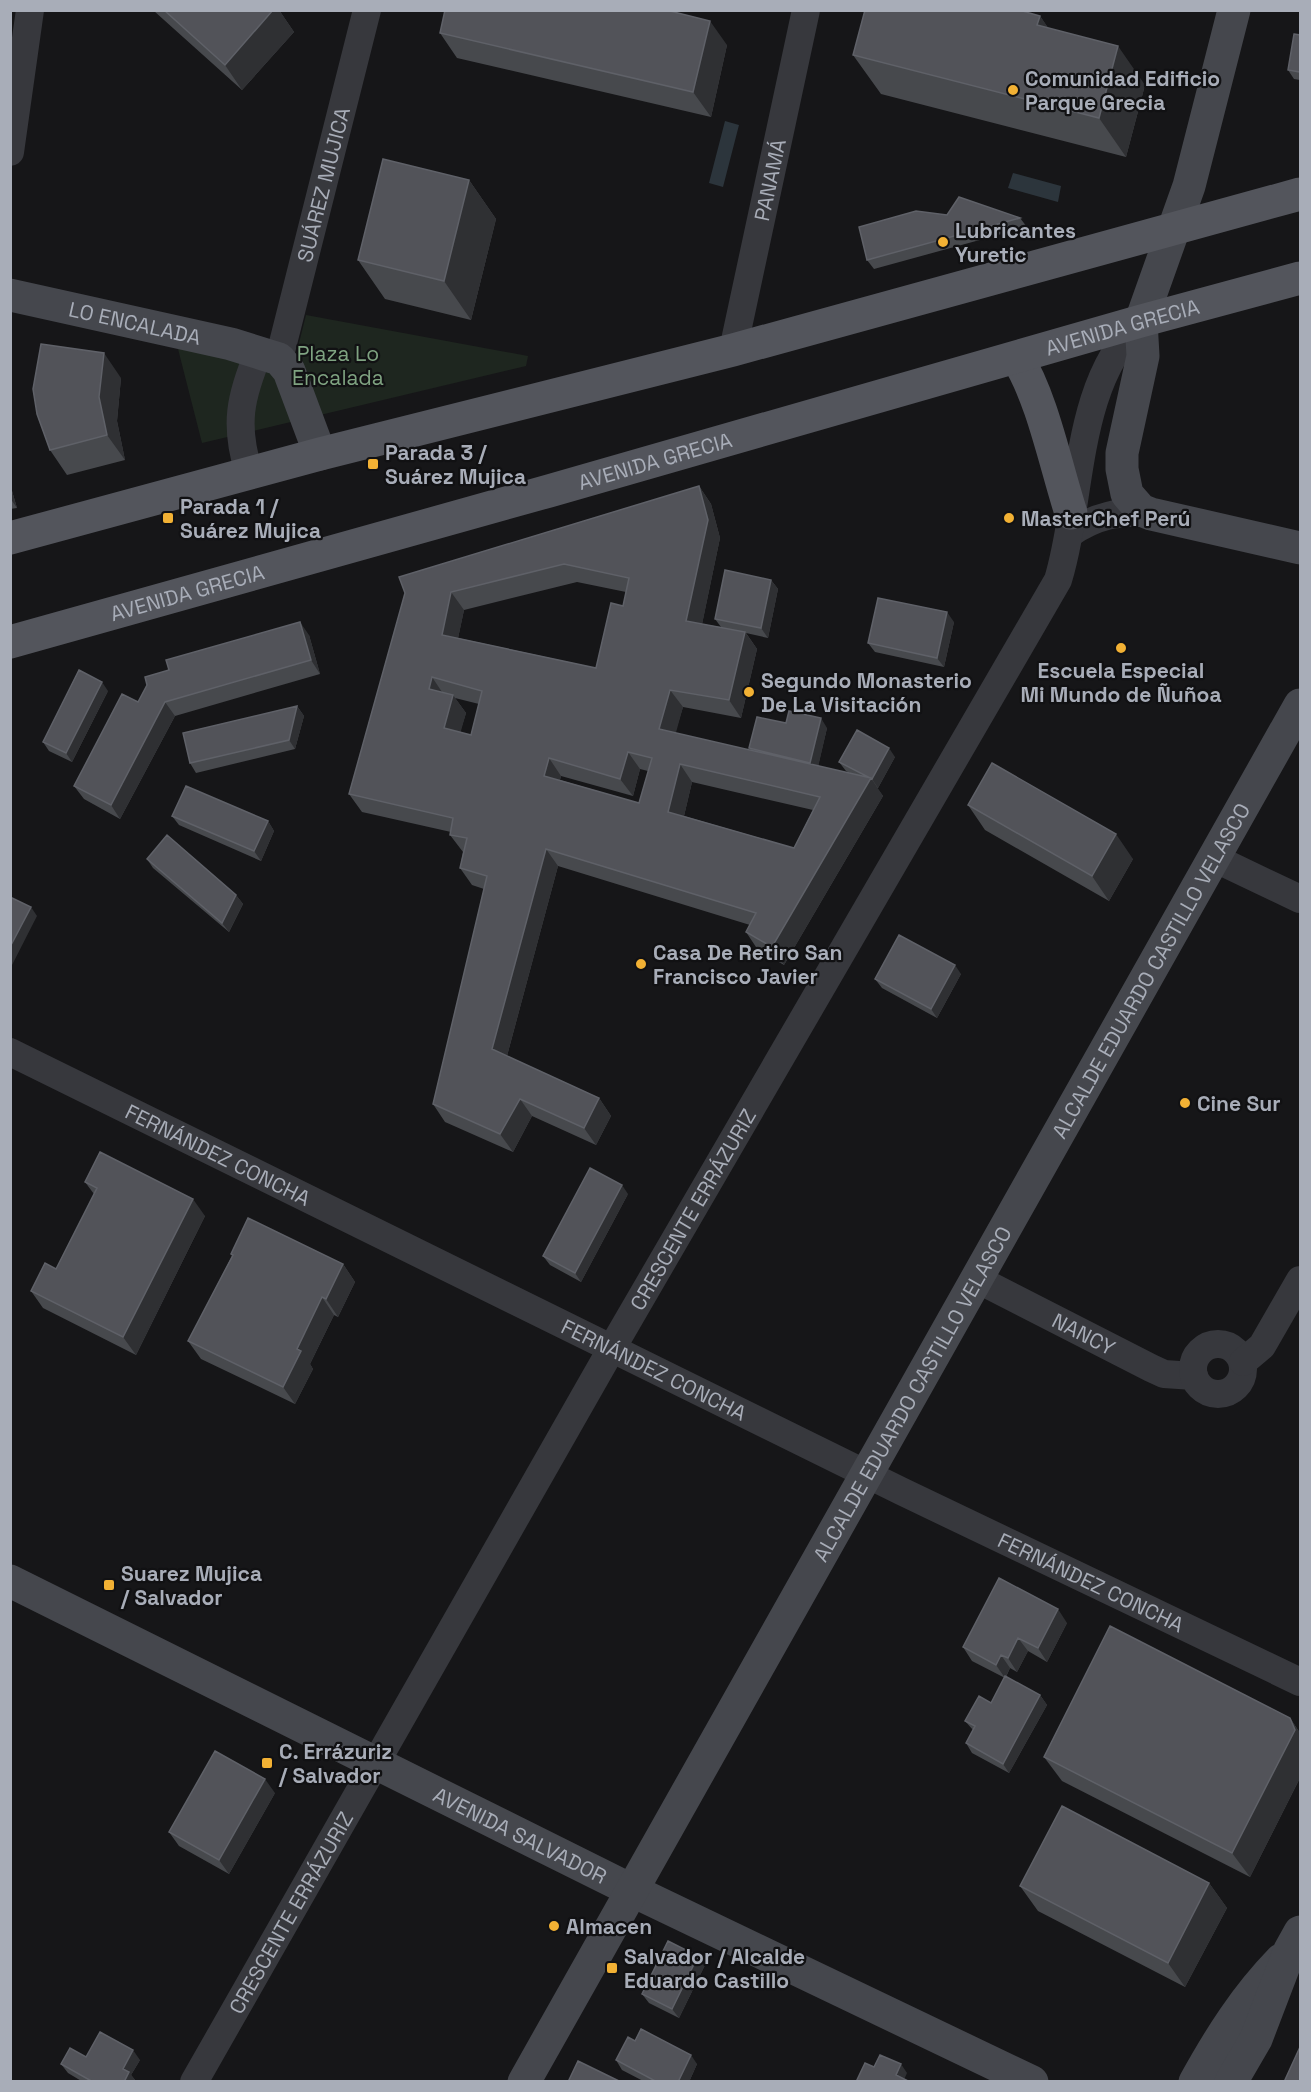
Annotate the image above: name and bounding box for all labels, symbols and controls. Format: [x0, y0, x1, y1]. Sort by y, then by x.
place label: Comunidad Edificio Parque Grecia [1025, 65, 1220, 116]
marker: Comunidad Edificio Parque Grecia [1006, 83, 1020, 97]
street label: SUÁREZ MUJICA [291, 104, 356, 265]
street label: PANAMÁ [748, 136, 791, 223]
place label: Lubricantes Yuretic [955, 217, 1076, 268]
marker: Lubricantes Yuretic [936, 235, 950, 249]
street label: AVENIDA GRECIA [1042, 292, 1202, 361]
street label: LO ENCALADA [66, 295, 204, 350]
park label: Plaza Lo Encalada [292, 340, 384, 391]
street label: AVENIDA GRECIA [575, 426, 735, 495]
place label: Parada 3 / Suárez Mujica [385, 439, 526, 490]
marker: Parada 3 / Suárez Mujica [366, 457, 380, 471]
place label: Parada 1 / Suárez Mujica [180, 493, 321, 544]
place label: MasterChef Perú [1021, 505, 1191, 532]
marker: Parada 1 / Suárez Mujica [161, 511, 175, 525]
marker: MasterChef Perú [1002, 511, 1016, 525]
street label: AVENIDA GRECIA [107, 558, 267, 627]
marker: Escuela Especial Mi Mundo de Ñuñoa [1114, 641, 1128, 655]
place label: Escuela Especial Mi Mundo de Ñuñoa [1020, 657, 1222, 708]
place label: Segundo Monasterio De La Visitación [761, 667, 972, 718]
marker: Segundo Monasterio De La Visitación [742, 685, 756, 699]
street label: ALCALDE EDUARDO CASTILLO VELASCO [1045, 798, 1256, 1143]
place label: Casa De Retiro San Francisco Javier [653, 939, 843, 990]
marker: Casa De Retiro San Francisco Javier [634, 957, 648, 971]
place label: Cine Sur [1197, 1090, 1280, 1117]
marker: Cine Sur [1178, 1096, 1192, 1110]
street label: FERNÁNDEZ CONCHA [121, 1098, 315, 1211]
street label: CRESCENTE ERRÁZURIZ [623, 1104, 762, 1315]
street label: ALCALDE EDUARDO CASTILLO VELASCO [807, 1221, 1017, 1566]
street label: NANCY [1048, 1306, 1120, 1361]
street label: FERNÁNDEZ CONCHA [557, 1312, 751, 1426]
street label: FERNÁNDEZ CONCHA [994, 1526, 1188, 1638]
place label: Suarez Mujica / Salvador [120, 1560, 262, 1611]
marker: Suarez Mujica / Salvador [102, 1578, 116, 1592]
place label: C. Errázuriz / Salvador [278, 1738, 392, 1789]
marker: C. Errázuriz / Salvador [260, 1756, 274, 1770]
street label: AVENIDA SALVADOR [429, 1780, 612, 1889]
street label: CRESCENTE ERRÁZURIZ [222, 1807, 359, 2019]
place label: Almacen [566, 1913, 652, 1940]
marker: Almacen [547, 1919, 561, 1933]
place label: Salvador / Alcalde Eduardo Castillo [624, 1943, 805, 1994]
marker: Salvador / Alcalde Eduardo Castillo [605, 1961, 619, 1975]

